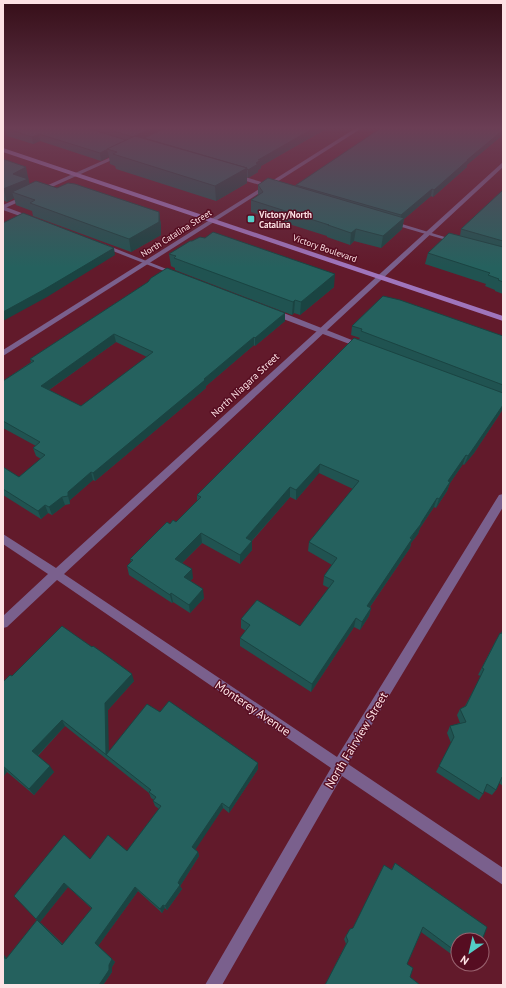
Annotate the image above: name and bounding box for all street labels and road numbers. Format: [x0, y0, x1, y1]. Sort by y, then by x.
street label: North Catalina Street [139, 207, 213, 259]
street label: Victory Boulevard [290, 232, 359, 264]
street label: North Niagara Street [208, 350, 282, 420]
street label: Monterey Avenue [212, 677, 294, 739]
street label: North Fairview Street [321, 689, 391, 791]

